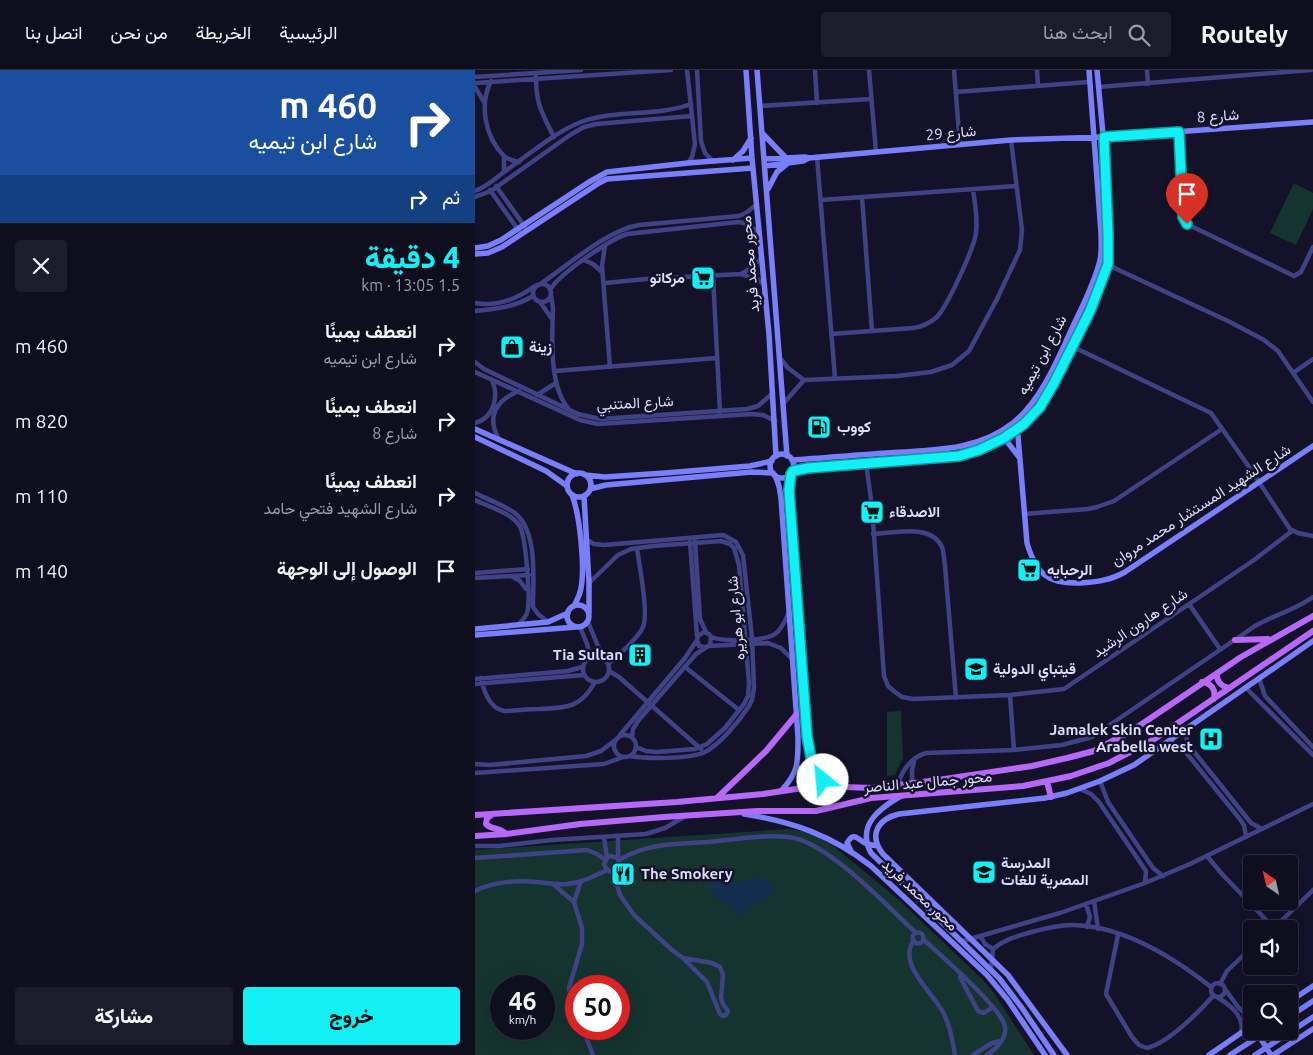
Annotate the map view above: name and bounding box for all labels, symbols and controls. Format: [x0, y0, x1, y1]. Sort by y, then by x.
search box [821, 12, 1171, 57]
text: ابحث هنا [1043, 21, 1113, 43]
icon: search [1125, 21, 1153, 49]
text: Routely [1201, 21, 1288, 48]
text: اتصل بنا [25, 22, 82, 42]
text: من نحن [110, 22, 168, 42]
text: الخريطة [196, 22, 251, 42]
text: الرئيسية [279, 22, 337, 42]
text: 460 m [279, 85, 377, 125]
icon: right [395, 90, 460, 155]
street label: شارع 8 [1196, 106, 1240, 128]
street label: شارع 29 [925, 122, 977, 146]
text: شارع ابن تيميه [248, 128, 377, 153]
pin [1166, 173, 1208, 224]
icon: arrive [1173, 180, 1201, 208]
icon: right [404, 185, 432, 213]
text: ثم [442, 186, 460, 208]
street label: محور محمد فريد [737, 215, 763, 313]
button: close [15, 240, 67, 292]
text: 4 دقيقة [365, 240, 460, 274]
supermarket icon: مركاتو [690, 265, 716, 291]
place label: مركاتو [650, 269, 685, 287]
text: 1.5 km · 13:05 [361, 276, 460, 294]
street label: شارع ابن تيميه [1013, 312, 1072, 399]
text: انعطف يمينًا [325, 320, 417, 342]
icon: right [432, 332, 460, 360]
shop icon: زينة [499, 334, 525, 360]
text: 460 m [15, 335, 68, 357]
place label: زينة [529, 338, 552, 356]
text: شارع ابن تيميه [324, 349, 417, 367]
street label: شارع المتنبي [596, 392, 674, 418]
text: انعطف يمينًا [325, 395, 417, 417]
icon: right [432, 407, 460, 435]
text: 820 m [15, 410, 68, 432]
fuel station icon: كووب [806, 414, 832, 440]
place label: كووب [837, 418, 871, 436]
text: شارع 8 [372, 424, 417, 442]
street label: شارع الشهيد المستشار محمد مروان [1108, 440, 1295, 571]
text: انعطف يمينًا [325, 470, 417, 492]
icon: right [432, 482, 460, 510]
text: 110 m [15, 485, 68, 507]
text: شارع الشهيد فتحي حامد [263, 499, 417, 517]
supermarket icon: الاصدقاء [859, 499, 885, 525]
place label: الاصدقاء [889, 503, 940, 520]
text: الوصول إلى الوجهة [277, 557, 417, 579]
icon: arrive [432, 557, 460, 585]
supermarket icon: الرحبايه [1016, 557, 1042, 583]
text: 140 m [15, 560, 68, 582]
place label: الرحبايه [1047, 561, 1093, 579]
street label: شارع ابو هريره [723, 575, 751, 661]
street label: شارع هارون الرشيد [1089, 584, 1192, 663]
building icon: Tia Sultan [627, 642, 653, 668]
place label: Tia Sultan [553, 646, 623, 663]
school or university icon: قيتباي الدولية [963, 656, 989, 682]
place label: قيتباي الدولية [993, 660, 1076, 682]
place label: Jamalek Skin Center Arabella west [1049, 721, 1194, 755]
hospital icon: Jamalek Skin Center Arabella west [1198, 726, 1224, 752]
position arrow [796, 753, 848, 805]
street label: محور جمال عبد الناصر [862, 767, 993, 797]
place label: المدرسة المصرية للغات [1001, 854, 1089, 889]
street label: محور محمد فريد [878, 855, 962, 935]
north arrow [1243, 855, 1297, 910]
map controls [1243, 855, 1298, 1040]
school or university icon: المدرسة المصرية للغات [971, 859, 997, 885]
restaurant icon: The Smokery [610, 861, 636, 887]
place label: The Smokery [641, 865, 733, 882]
button: sound [1243, 920, 1298, 975]
speed limit sign: 50 [565, 975, 630, 1040]
button: search [1243, 985, 1298, 1040]
button: مشاركة [15, 987, 233, 1045]
button: خروج [243, 987, 460, 1045]
text: 46 [508, 987, 537, 1015]
text: km/h [509, 1013, 536, 1026]

